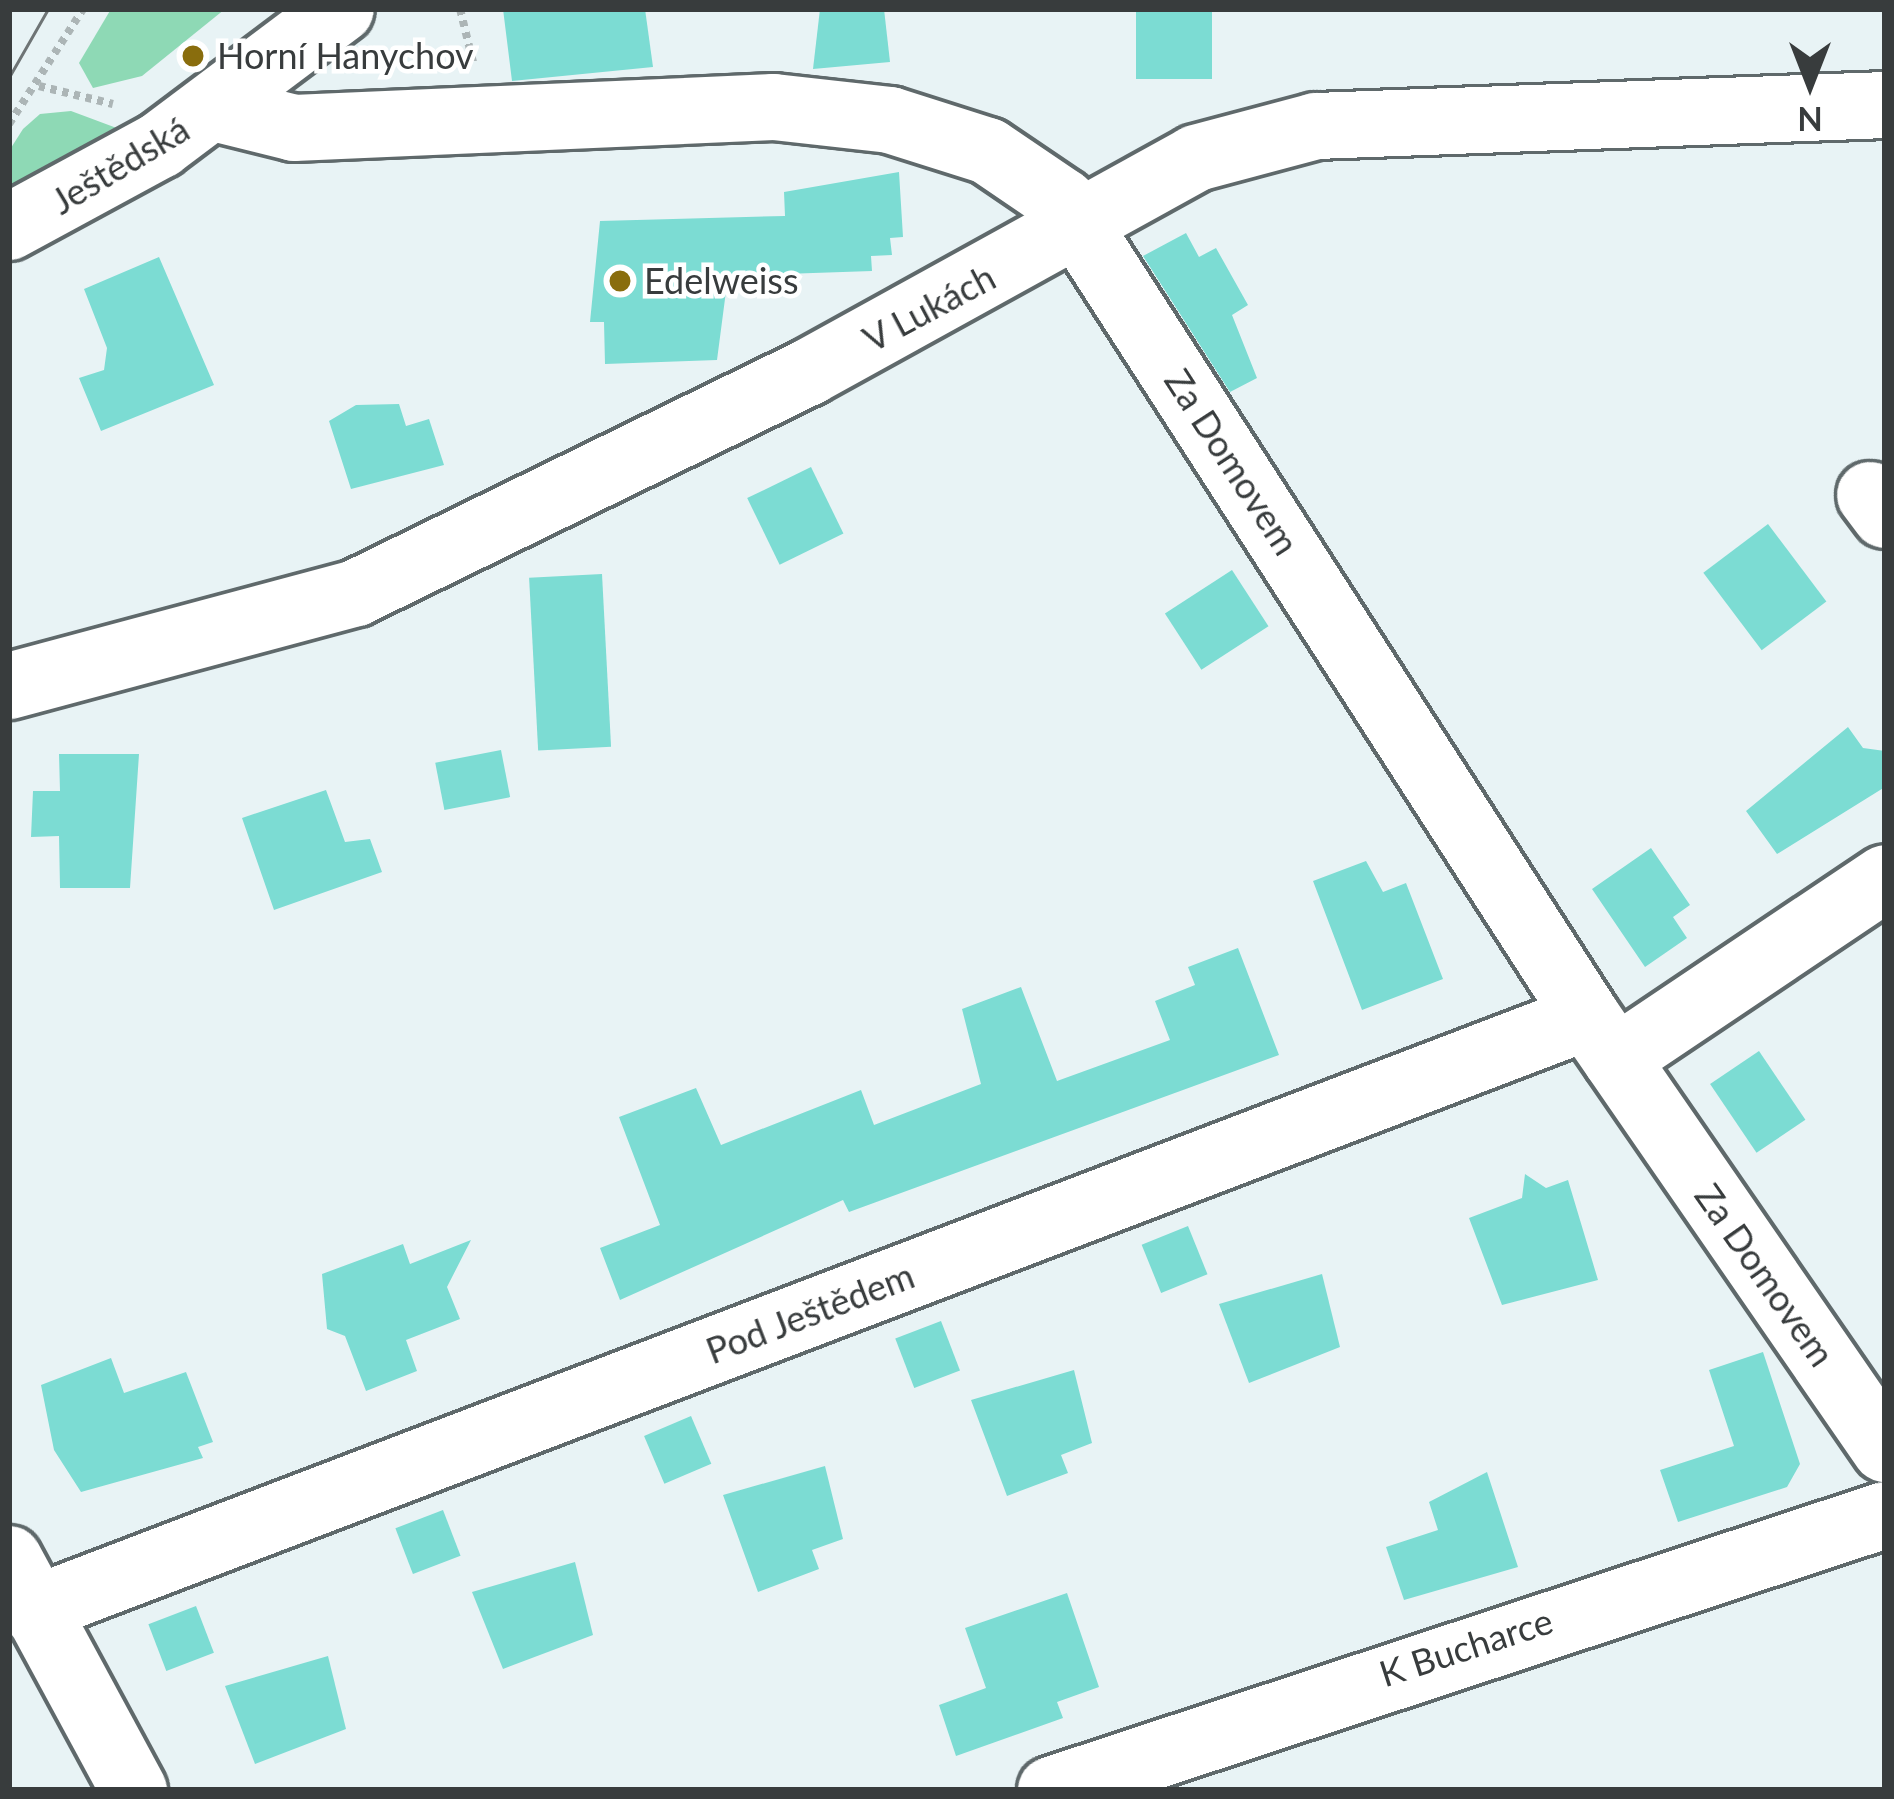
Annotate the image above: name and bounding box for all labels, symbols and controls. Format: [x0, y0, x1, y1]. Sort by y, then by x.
north arrow [1750, 24, 1870, 144]
place label: Horní Hanychov [217, 34, 474, 78]
marker: Horní Hanychov [180, 43, 206, 69]
text: N [1797, 100, 1823, 140]
street label: Ještědská [43, 107, 197, 223]
street label: V Lukách [855, 255, 1003, 361]
place label: Edelweiss [644, 259, 799, 303]
marker: Edelweiss [607, 268, 633, 294]
street label: Za Domovem [1156, 361, 1308, 563]
street label: Za Domovem [1686, 1176, 1844, 1374]
street label: Pod Ještědem [699, 1253, 921, 1373]
street label: K Bucharce [1374, 1599, 1558, 1695]

